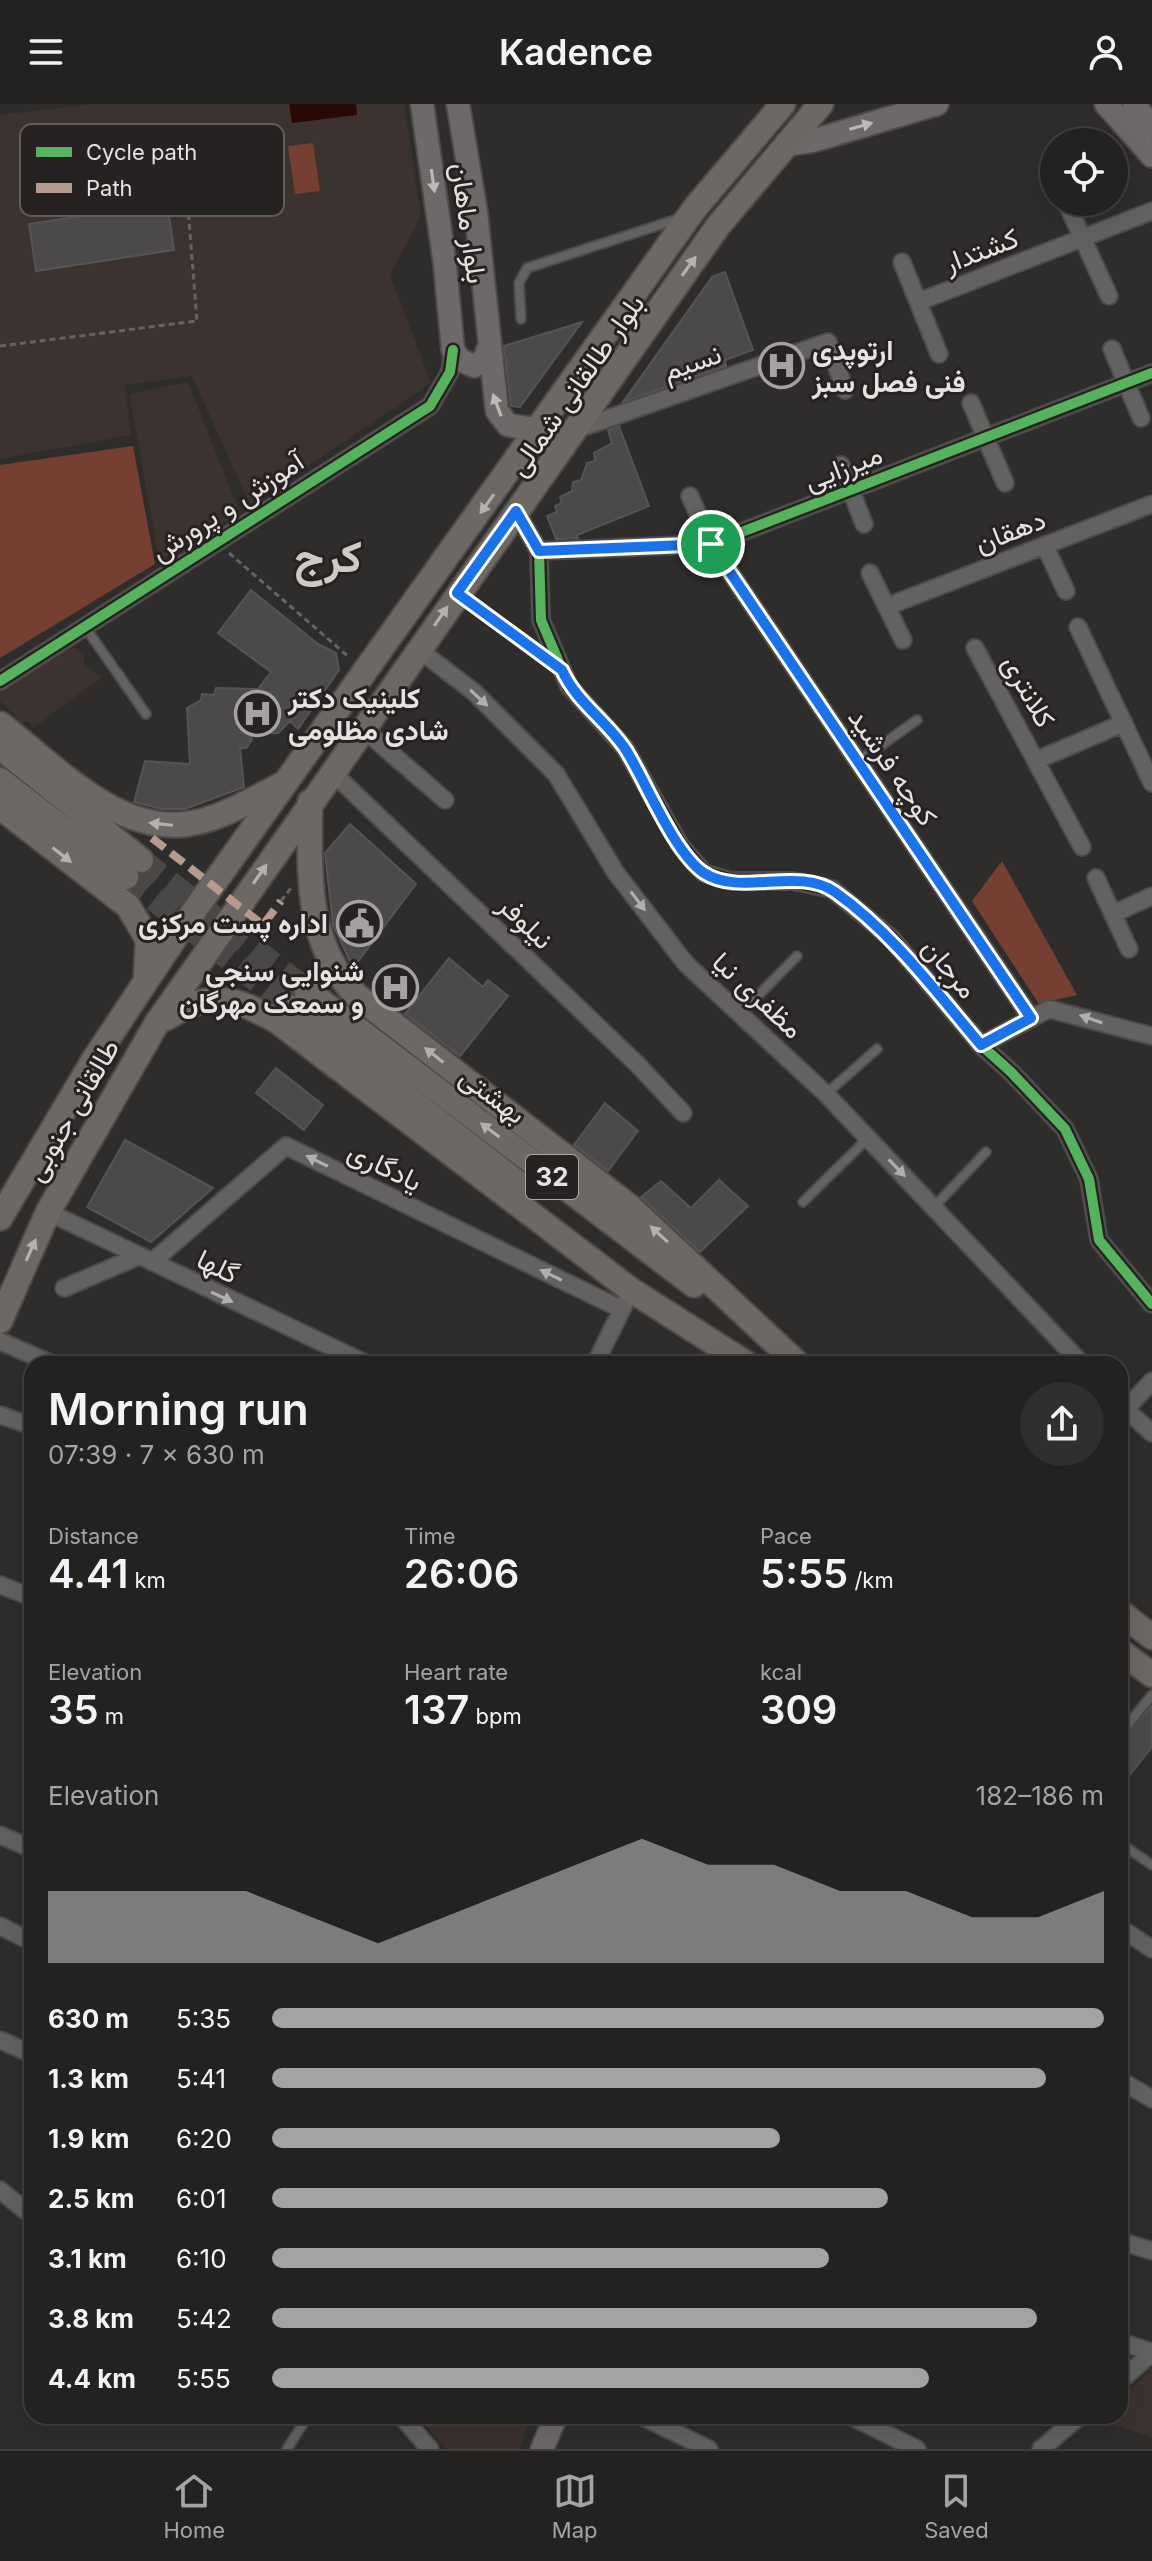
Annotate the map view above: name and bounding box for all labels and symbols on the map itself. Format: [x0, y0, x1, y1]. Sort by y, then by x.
one-way arrow [849, 119, 873, 132]
legend [20, 124, 284, 216]
text: Cycle path [86, 139, 197, 165]
street label: بلوار ماهان [443, 160, 494, 286]
one-way arrow [427, 169, 440, 194]
text: Path [86, 175, 133, 201]
street label: کشتدار [938, 220, 1023, 281]
one-way arrow [681, 256, 696, 277]
street label: بلوار طالقانی شمالی [501, 288, 652, 483]
place label: ارتوپدی فنی فصل سبز [811, 333, 966, 400]
street label: نسیم [658, 336, 726, 390]
hospital icon: ارتوپدی فنی فصل سبز [757, 342, 805, 390]
one-way arrow [491, 393, 503, 417]
street label: میرزایی [799, 437, 887, 498]
street label: آموزش و پرورش [144, 443, 313, 570]
one-way arrow [480, 493, 495, 514]
street label: دهقان [970, 502, 1050, 560]
pin [677, 510, 745, 578]
district label: کرج [294, 529, 362, 587]
one-way arrow [433, 605, 448, 626]
street label: کلانتری [994, 649, 1063, 734]
place label: کلینیک دکتر شادی مظلومی [287, 681, 449, 748]
one-way arrow [469, 688, 488, 706]
hospital icon: کلینیک دکتر شادی مظلومی [233, 690, 281, 738]
street label: كوچه فرشيد [840, 702, 945, 833]
one-way arrow [148, 817, 173, 830]
one-way arrow [52, 846, 72, 863]
one-way arrow [252, 864, 267, 885]
street label: نیلوفر [490, 887, 561, 957]
one-way arrow [630, 891, 646, 911]
public building icon: اداره پست مرکزی [335, 899, 383, 947]
place label: اداره پست مرکزی [138, 906, 328, 943]
street label: مرجان [914, 931, 985, 1006]
street label: مظفری نیا [705, 944, 810, 1046]
place label: شنوایی سنجی و سمعک مهرگان [179, 954, 364, 1021]
hospital icon: شنوایی سنجی و سمعک مهرگان [371, 963, 419, 1011]
one-way arrow [1079, 1012, 1103, 1024]
street label: طالقانی جنوبی [18, 1033, 127, 1188]
one-way arrow [424, 1047, 444, 1063]
street label: بهشتى [453, 1059, 533, 1132]
one-way arrow [480, 1123, 501, 1139]
street label: یادگاری [342, 1134, 428, 1199]
one-way arrow [306, 1154, 329, 1168]
road number: 32 [526, 1155, 578, 1199]
one-way arrow [887, 1158, 905, 1177]
one-way arrow [650, 1225, 669, 1243]
one-way arrow [24, 1238, 38, 1262]
street label: گلها [191, 1241, 245, 1292]
one-way arrow [539, 1268, 563, 1282]
one-way arrow [210, 1290, 234, 1304]

